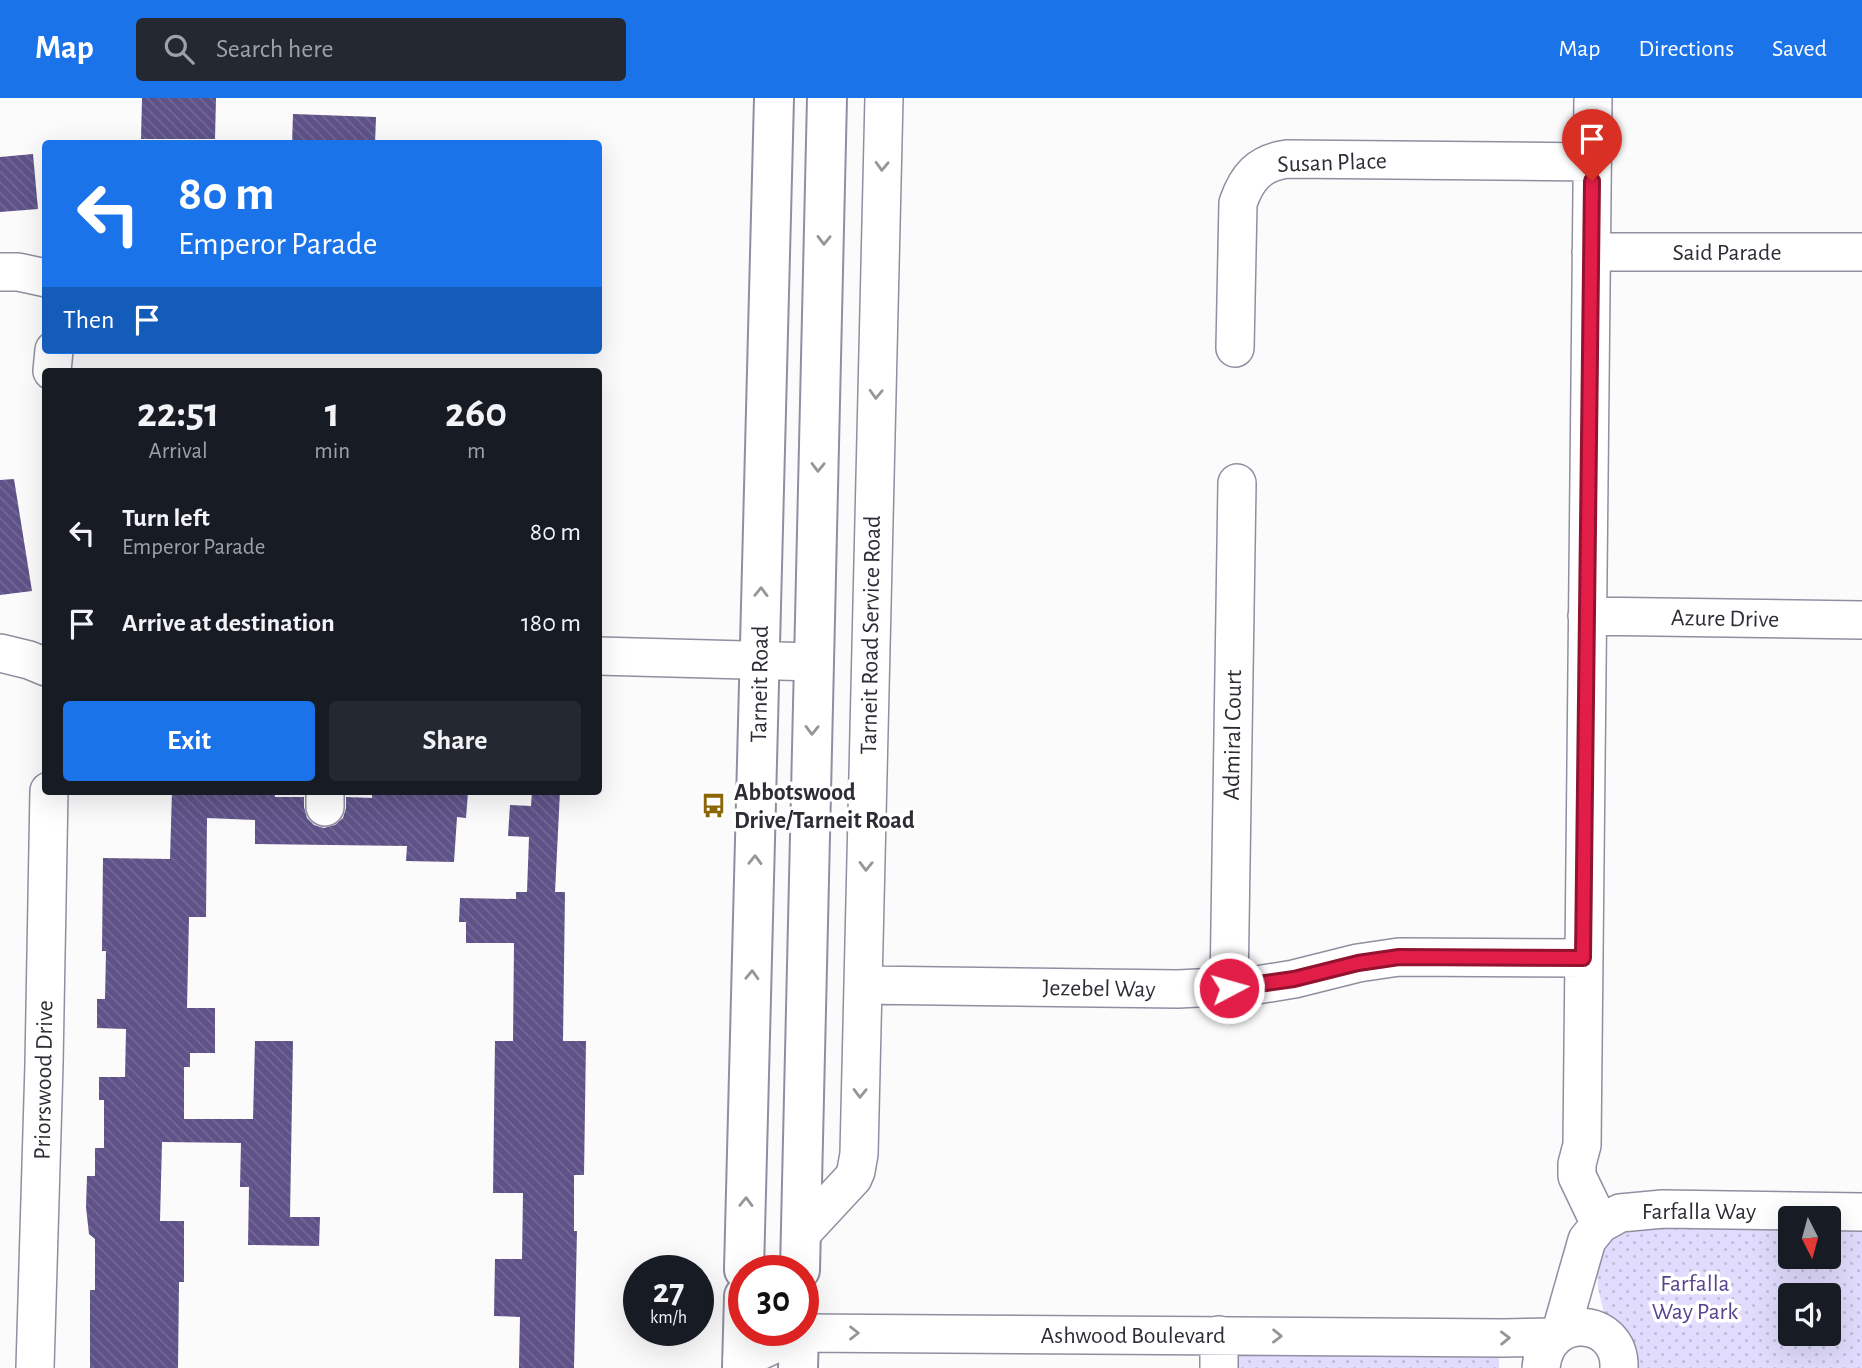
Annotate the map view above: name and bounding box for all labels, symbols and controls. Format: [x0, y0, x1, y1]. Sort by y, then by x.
search box [136, 18, 626, 81]
icon: search [160, 30, 198, 68]
text: Map [35, 32, 94, 65]
text: Search here [216, 36, 334, 62]
text: Map [1558, 37, 1600, 61]
text: Directions [1638, 37, 1734, 61]
text: Saved [1772, 37, 1827, 61]
pin [1562, 109, 1622, 181]
icon: arrive [1573, 120, 1611, 158]
street label: Susan Place [1277, 149, 1387, 177]
one-way arrow [875, 161, 890, 172]
icon: left [63, 168, 154, 259]
text: 80 m [178, 170, 275, 219]
text: Emperor Parade [178, 228, 377, 260]
one-way arrow [816, 235, 832, 245]
street label: Said Parade [1673, 241, 1781, 265]
icon: arrive [128, 301, 166, 339]
text: Then [63, 307, 114, 333]
one-way arrow [868, 389, 884, 399]
text: 22:51 [137, 392, 219, 434]
text: 1 [325, 392, 340, 434]
text: 260 [445, 392, 507, 434]
text: Arrival [149, 440, 208, 463]
text: min [314, 440, 350, 463]
text: m [467, 440, 485, 463]
one-way arrow [811, 462, 826, 473]
text: Turn left [122, 505, 210, 531]
icon: left [63, 514, 101, 552]
street label: Tarneit Road Service Road [857, 515, 885, 755]
text: 80 m [530, 519, 581, 545]
text: Emperor Parade [122, 536, 265, 559]
one-way arrow [753, 587, 769, 597]
icon: arrive [63, 605, 101, 643]
street label: Azure Drive [1671, 606, 1779, 632]
text: Arrive at destination [122, 610, 335, 636]
text: 180 m [521, 610, 581, 636]
street label: Tarneit Road [747, 625, 773, 743]
street label: Admiral Court [1220, 669, 1246, 800]
button: Exit [63, 701, 315, 781]
button: Share [329, 701, 581, 781]
one-way arrow [804, 725, 820, 736]
place label: Abbotswood Drive/Tarneit Road [734, 781, 915, 833]
bus stop icon: Abbotswood Drive/Tarneit Road [700, 792, 728, 820]
one-way arrow [747, 854, 763, 865]
one-way arrow [858, 861, 873, 872]
position arrow [1192, 951, 1266, 1025]
one-way arrow [745, 969, 760, 980]
street label: Jezebel Way [1042, 976, 1156, 1002]
street label: Priorswood Drive [31, 1000, 57, 1160]
one-way arrow [853, 1088, 868, 1099]
one-way arrow [738, 1197, 754, 1207]
street label: Farfalla Way [1642, 1200, 1756, 1224]
north arrow [1778, 1206, 1841, 1269]
map controls [1778, 1206, 1841, 1346]
speed limit sign: 30 [728, 1255, 819, 1346]
park label: Farfalla Way Park [1652, 1272, 1738, 1324]
text: 27 [653, 1274, 684, 1309]
button: sound [1778, 1283, 1841, 1346]
text: km/h [650, 1309, 687, 1327]
street label: Ashwood Boulevard [1040, 1324, 1226, 1348]
one-way arrow [849, 1325, 859, 1341]
one-way arrow [1272, 1328, 1283, 1344]
one-way arrow [1500, 1330, 1510, 1346]

